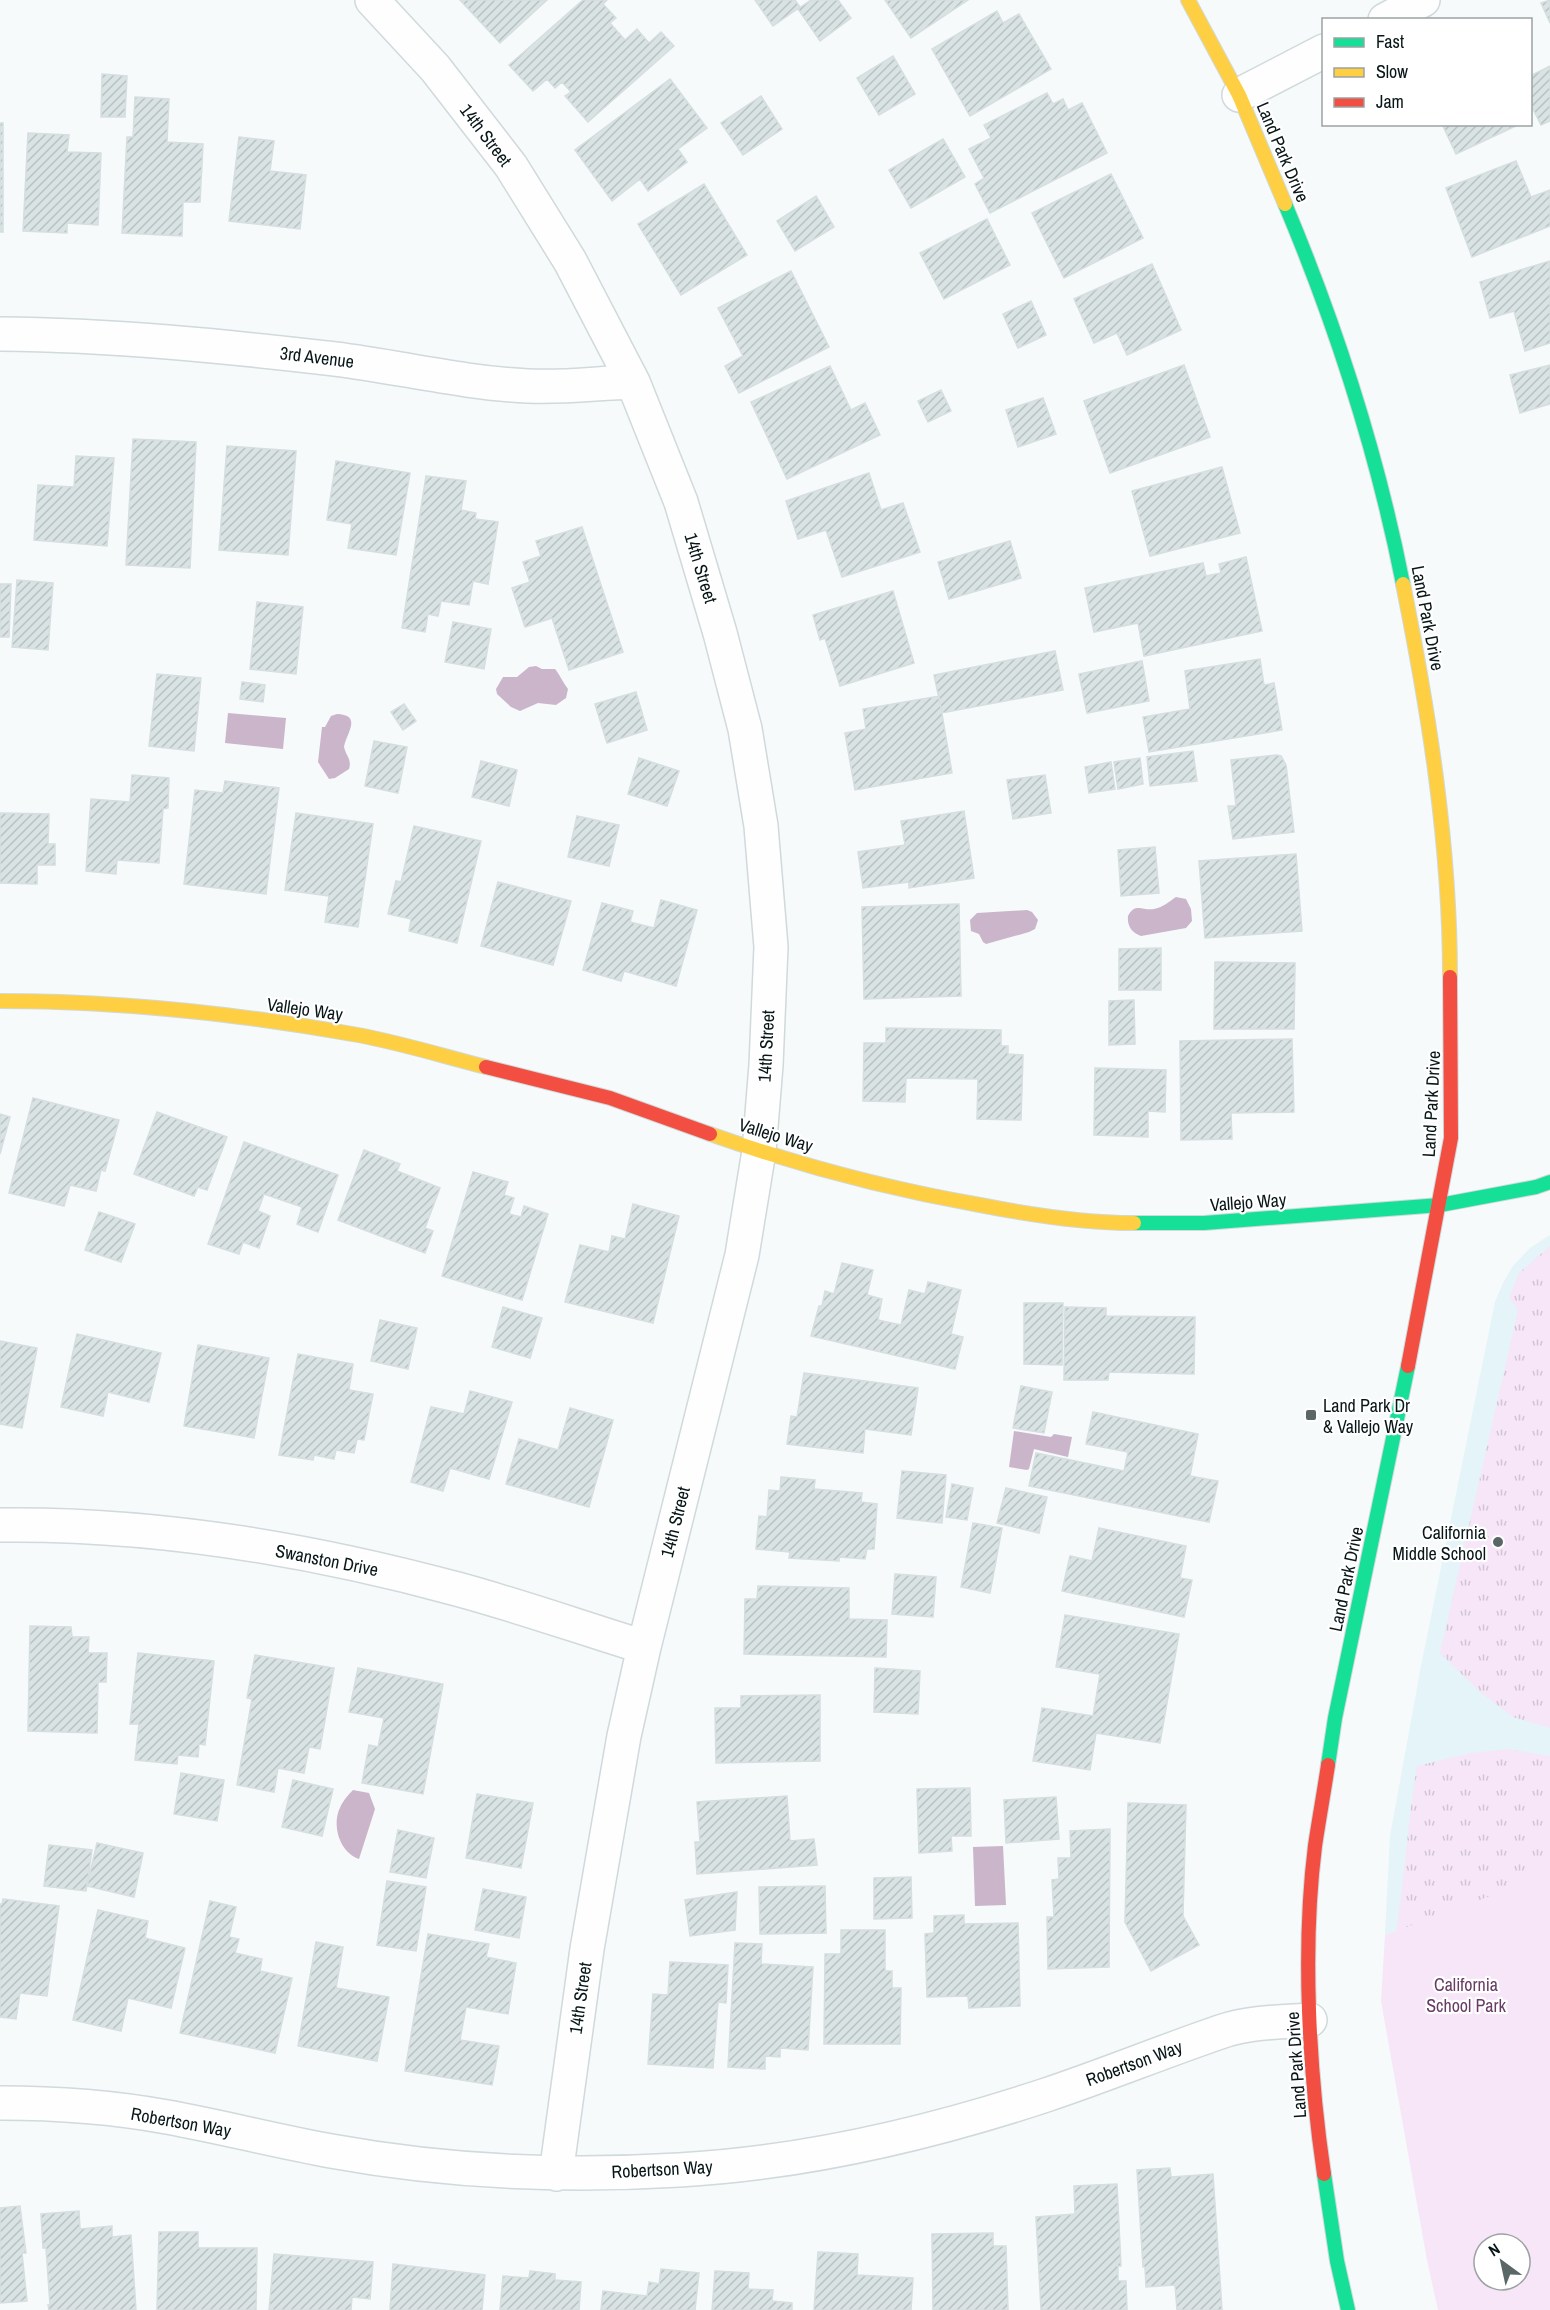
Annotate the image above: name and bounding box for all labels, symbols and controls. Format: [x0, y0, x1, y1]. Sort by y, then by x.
legend [1322, 18, 1532, 126]
text: Fast [1376, 29, 1404, 54]
text: Slow [1376, 59, 1408, 84]
text: Jam [1376, 89, 1404, 114]
street label: Land Park Drive [1251, 98, 1315, 206]
street label: 14th Street [454, 99, 518, 171]
street label: 3rd Avenue [279, 340, 355, 374]
street label: 14th Street [678, 530, 724, 606]
street label: Land Park Drive [1406, 563, 1450, 673]
street label: Vallejo Way [265, 991, 345, 1027]
street label: 14th Street [752, 1009, 780, 1083]
street label: Land Park Drive [1416, 1050, 1446, 1158]
street label: Vallejo Way [736, 1112, 817, 1158]
street label: Vallejo Way [1209, 1187, 1288, 1217]
place label: Land Park Dr & Vallejo Way [1323, 1393, 1414, 1439]
marker: Land Park Dr & Vallejo Way [1304, 1408, 1318, 1422]
street label: 14th Street [654, 1484, 696, 1560]
place label: California Middle School [1392, 1520, 1486, 1566]
street label: Land Park Drive [1323, 1524, 1369, 1634]
marker: California Middle School [1491, 1535, 1505, 1549]
street label: Swanston Drive [273, 1538, 381, 1582]
street label: 14th Street [563, 1961, 597, 2035]
park label: California School Park [1426, 1972, 1506, 2018]
street label: Land Park Drive [1280, 2011, 1312, 2119]
street label: Robertson Way [1082, 2034, 1186, 2092]
street label: Robertson Way [129, 2101, 234, 2143]
street label: Robertson Way [611, 2154, 714, 2184]
north arrow [1472, 2232, 1532, 2292]
text: N [1484, 2238, 1504, 2261]

